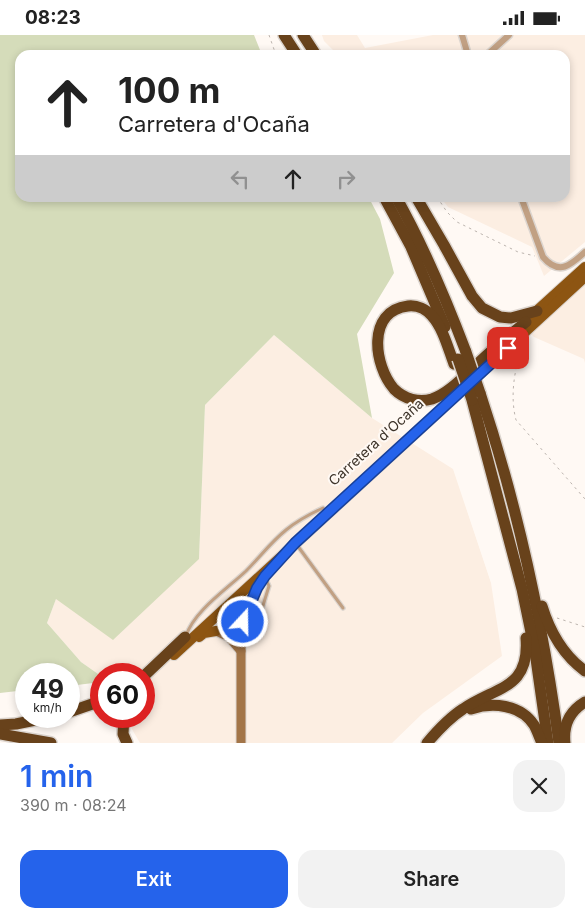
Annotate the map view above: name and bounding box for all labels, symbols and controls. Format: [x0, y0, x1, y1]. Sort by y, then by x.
text: 08:23 [25, 6, 81, 29]
text: 100 m [118, 69, 221, 111]
icon: ahead [35, 70, 100, 135]
text: Carretera d'Ocaña [118, 111, 310, 137]
icon: left [226, 165, 254, 193]
icon: ahead [279, 165, 307, 193]
icon: right [332, 165, 360, 193]
pin [487, 327, 529, 369]
icon: arrive [494, 334, 522, 362]
street label: Carretera d'Ocaña [325, 394, 427, 489]
position arrow [216, 595, 268, 647]
speed limit sign: 60 [90, 663, 155, 728]
text: 49 [31, 674, 64, 704]
text: km/h [33, 700, 62, 715]
text: 1 min [20, 758, 93, 794]
button: close [513, 760, 565, 812]
text: 390 m · 08:24 [20, 795, 126, 815]
button: Exit [20, 850, 288, 908]
button: Share [298, 850, 565, 908]

